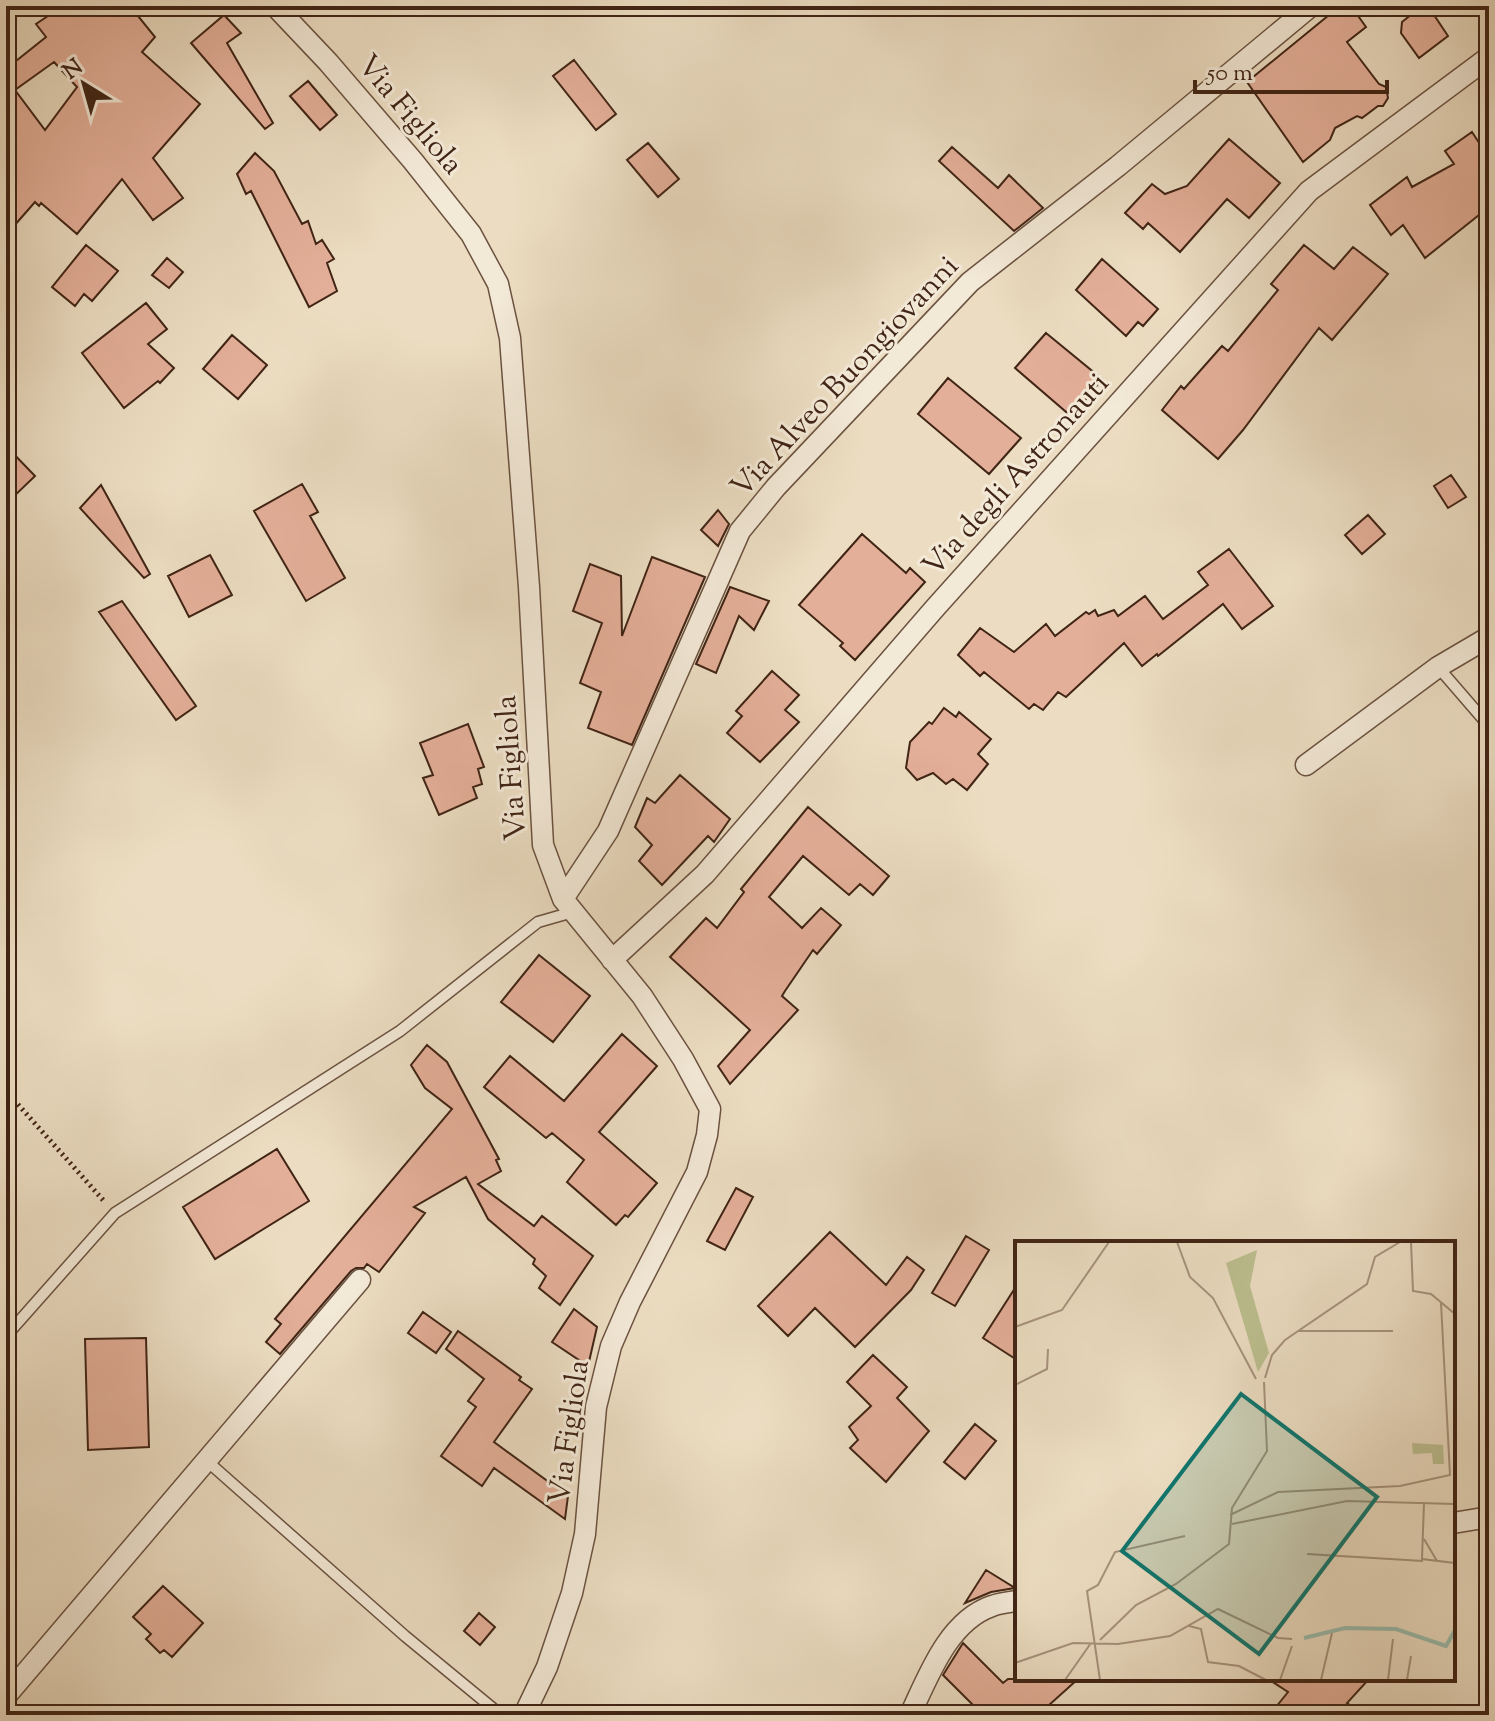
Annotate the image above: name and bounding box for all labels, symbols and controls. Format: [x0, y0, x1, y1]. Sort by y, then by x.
north arrow [44, 44, 124, 124]
scale bar [1195, 44, 1387, 94]
street label: Via Figliola [346, 46, 472, 185]
text: N [57, 52, 91, 88]
text: 50 m [1205, 57, 1253, 91]
street label: Via Alveo Buongiovanni [722, 247, 970, 508]
street label: Via degli Astronauti [914, 364, 1120, 587]
street label: Via Figliola [486, 694, 539, 842]
inset map [1015, 1241, 1455, 1681]
street label: Via Figliola [539, 1357, 602, 1507]

